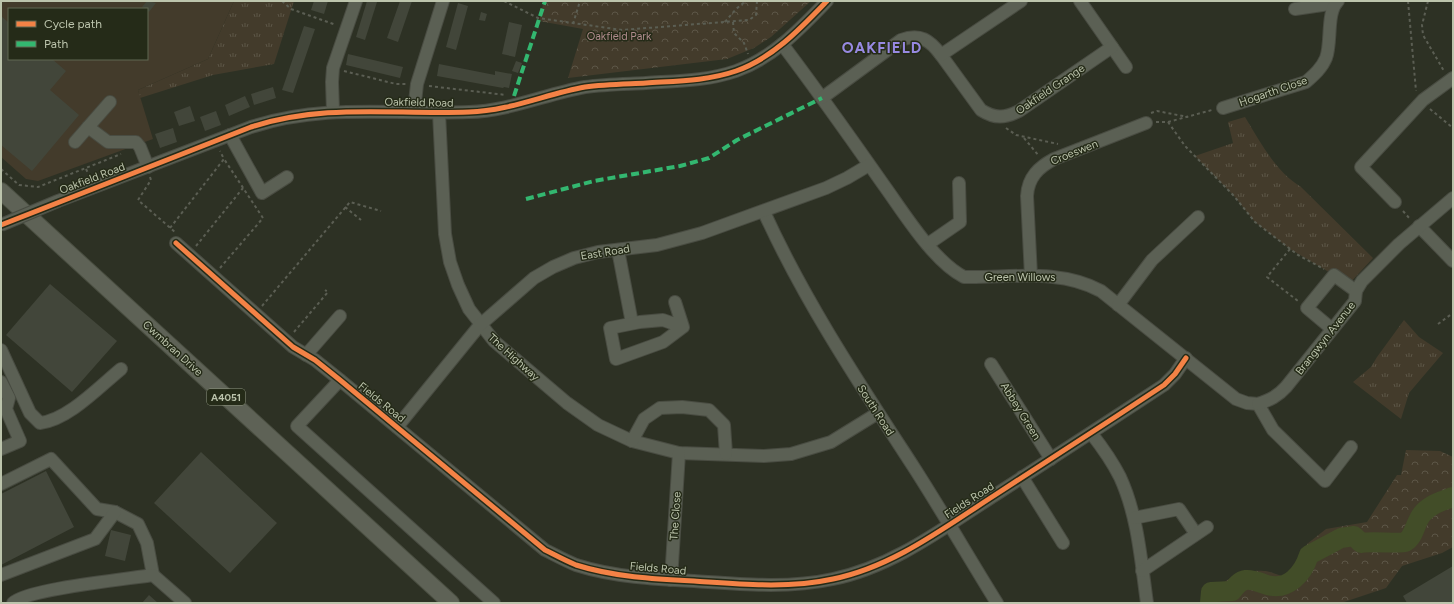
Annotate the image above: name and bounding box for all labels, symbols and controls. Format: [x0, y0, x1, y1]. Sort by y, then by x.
legend [8, 8, 148, 60]
text: Cycle path [44, 17, 102, 31]
park label: Oakfield Park [587, 30, 652, 43]
text: Path [44, 37, 68, 51]
district label: OAKFIELD [842, 39, 922, 57]
street label: Oakfield Grange [1013, 62, 1087, 117]
street label: Hogarth Close [1237, 74, 1309, 109]
street label: Oakfield Road [384, 95, 454, 110]
street label: Croeswen [1049, 137, 1100, 168]
street label: Oakfield Road [58, 160, 127, 197]
street label: East Road [580, 242, 631, 263]
street label: Green Willows [985, 271, 1055, 284]
street label: Brangwyn Avenue [1293, 299, 1358, 377]
street label: Cwmbran Drive [140, 318, 205, 379]
street label: The Highway [486, 331, 542, 384]
street label: Fields Road [356, 380, 408, 425]
street label: Abbey Green [998, 380, 1043, 442]
street label: South Road [854, 383, 897, 438]
road number: A4051 [207, 389, 245, 405]
street label: Fields Road [942, 480, 997, 521]
street label: The Close [667, 491, 684, 541]
street label: Fields Road [629, 560, 687, 577]

